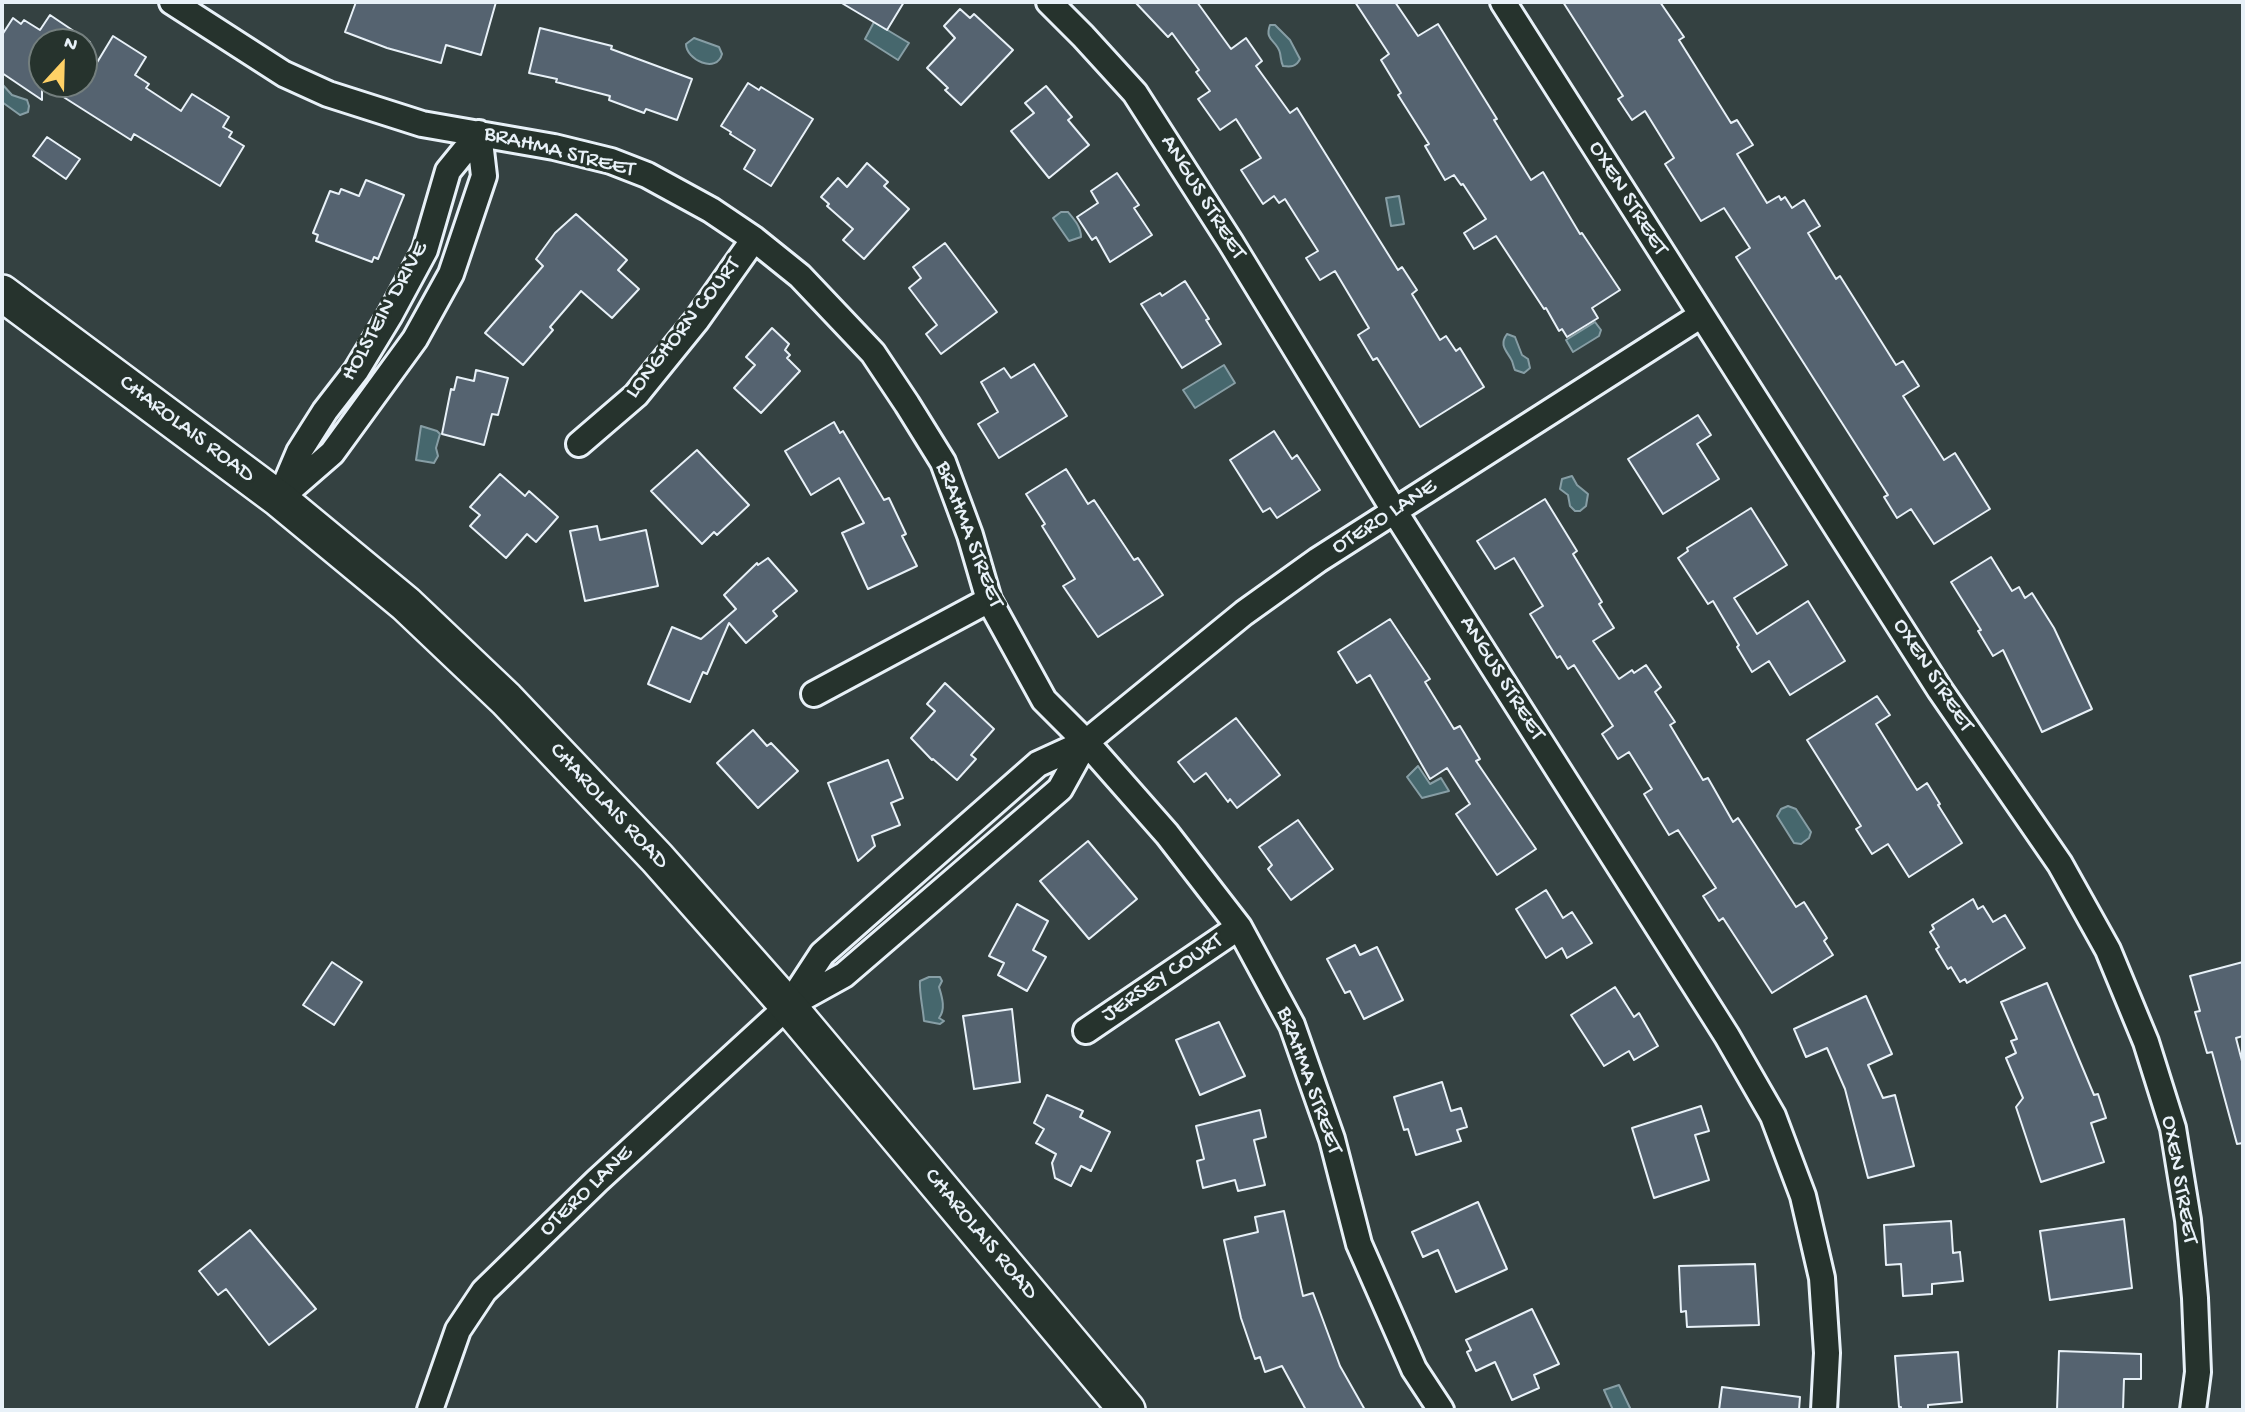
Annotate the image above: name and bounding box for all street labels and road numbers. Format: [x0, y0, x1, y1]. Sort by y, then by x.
street label: BRAHMA STREET [481, 121, 637, 185]
street label: ANGUS STREET [1153, 131, 1251, 265]
street label: OXEN STREET [1581, 137, 1673, 261]
street label: HOLSTEIN DRIVE [336, 238, 436, 386]
street label: LONGHORN COURT [620, 253, 748, 405]
street label: CHAROLAIS ROAD [113, 370, 259, 490]
street label: BRAHMA STREET [927, 458, 1009, 612]
street label: OTERO LANE [1327, 474, 1443, 562]
street label: ANGUS STREET [1452, 612, 1550, 746]
street label: OXEN STREET [1885, 614, 1979, 738]
street label: CHAROLAIS ROAD [542, 738, 674, 876]
street label: JERSEY COURT [1097, 928, 1229, 1030]
street label: BRAHMA STREET [1269, 1004, 1347, 1158]
street label: OXEN STREET [2153, 1114, 2203, 1246]
street label: OTERO LANE [534, 1140, 640, 1244]
street label: CHAROLAIS ROAD [917, 1164, 1043, 1306]

